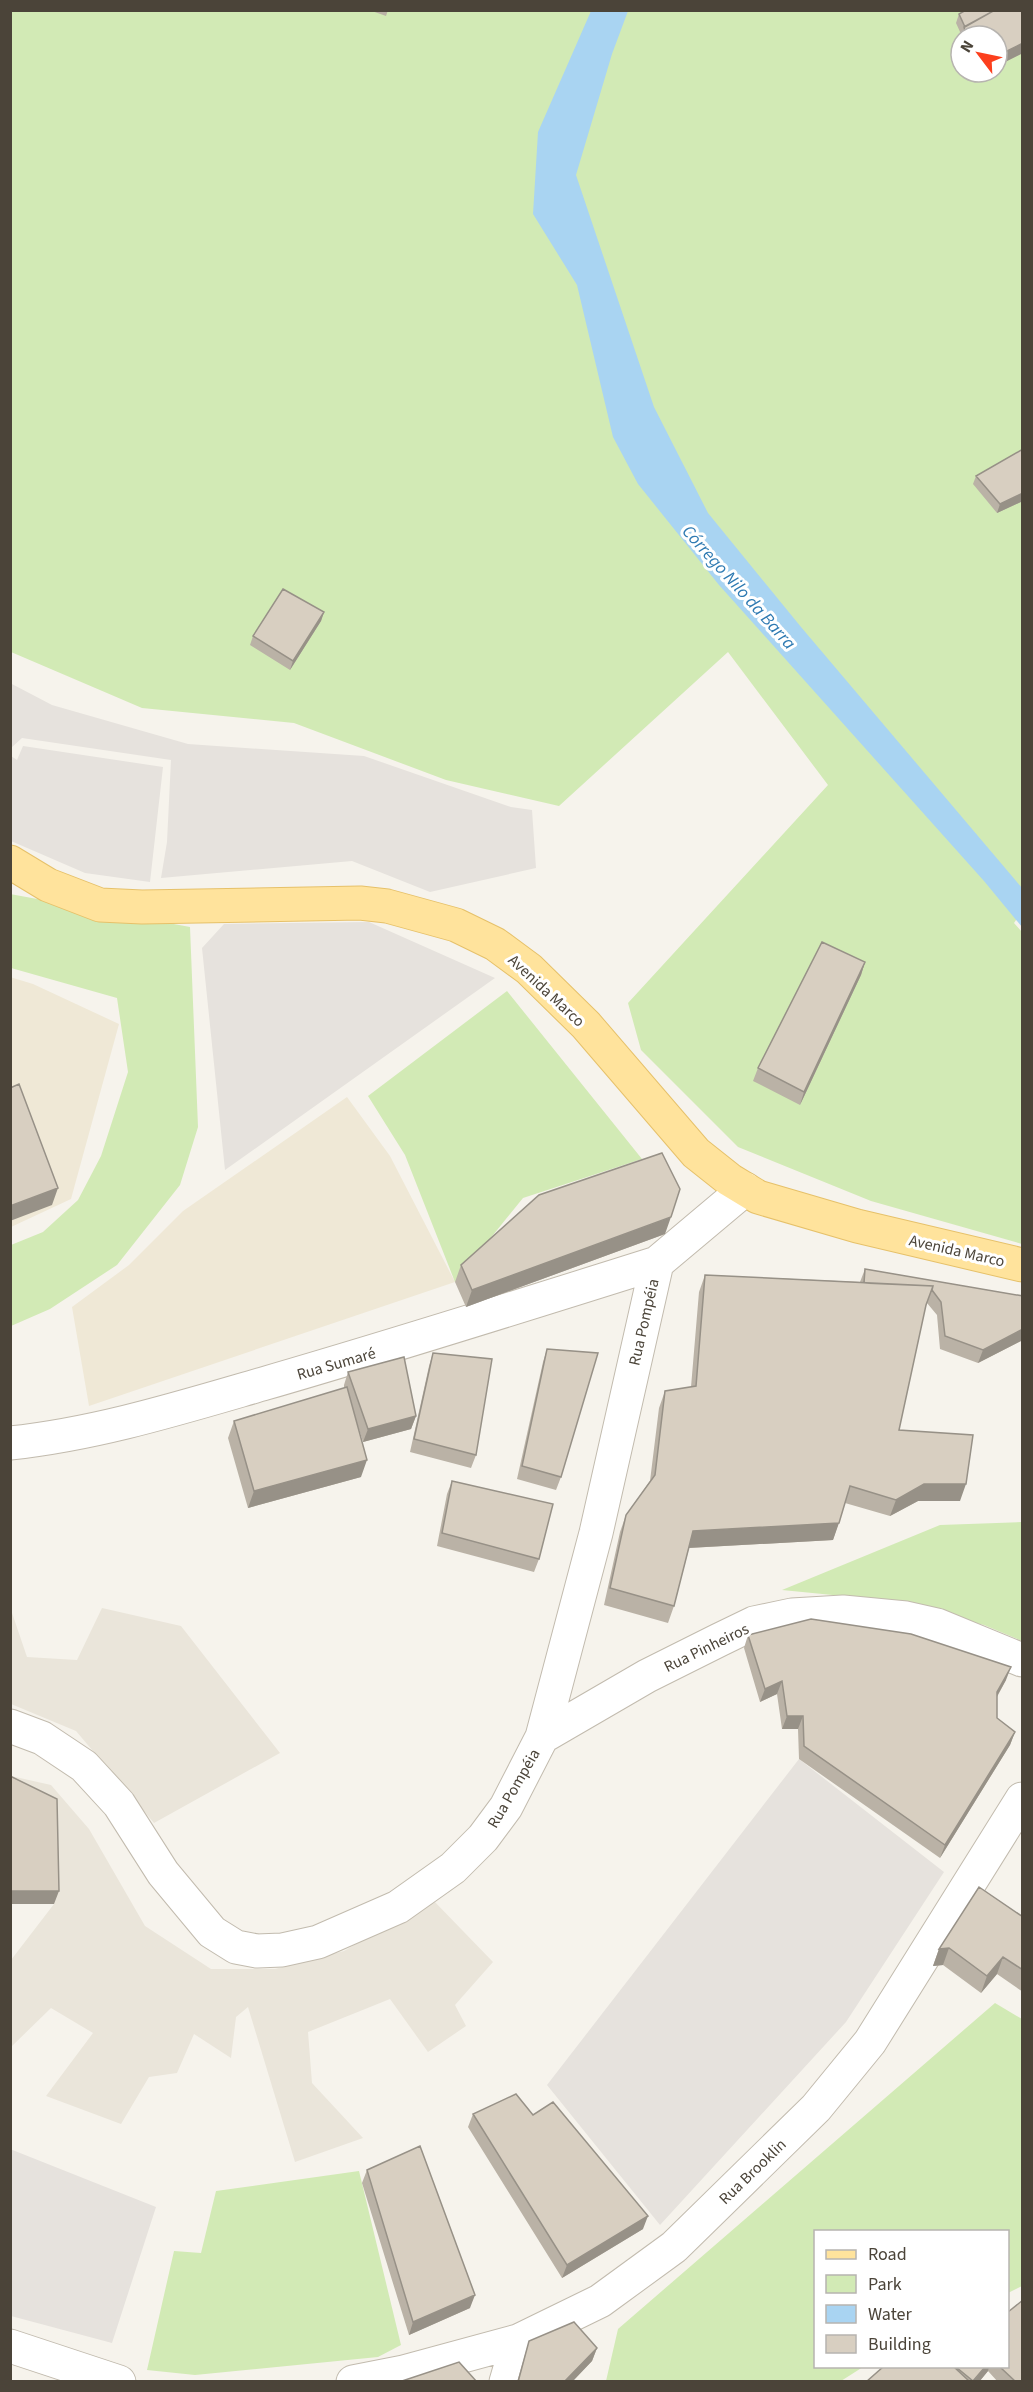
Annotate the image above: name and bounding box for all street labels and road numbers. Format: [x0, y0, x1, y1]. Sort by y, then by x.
street label: Avenida Marco [503, 949, 589, 1032]
street label: Avenida Marco [907, 1229, 1007, 1273]
street label: Rua Pompéia [623, 1277, 665, 1368]
street label: Rua Sumaré [294, 1342, 378, 1386]
street label: Rua Pinheiros [660, 1618, 753, 1678]
street label: Rua Pompéia [482, 1745, 546, 1832]
street label: Rua Brooklin [714, 2134, 791, 2209]

